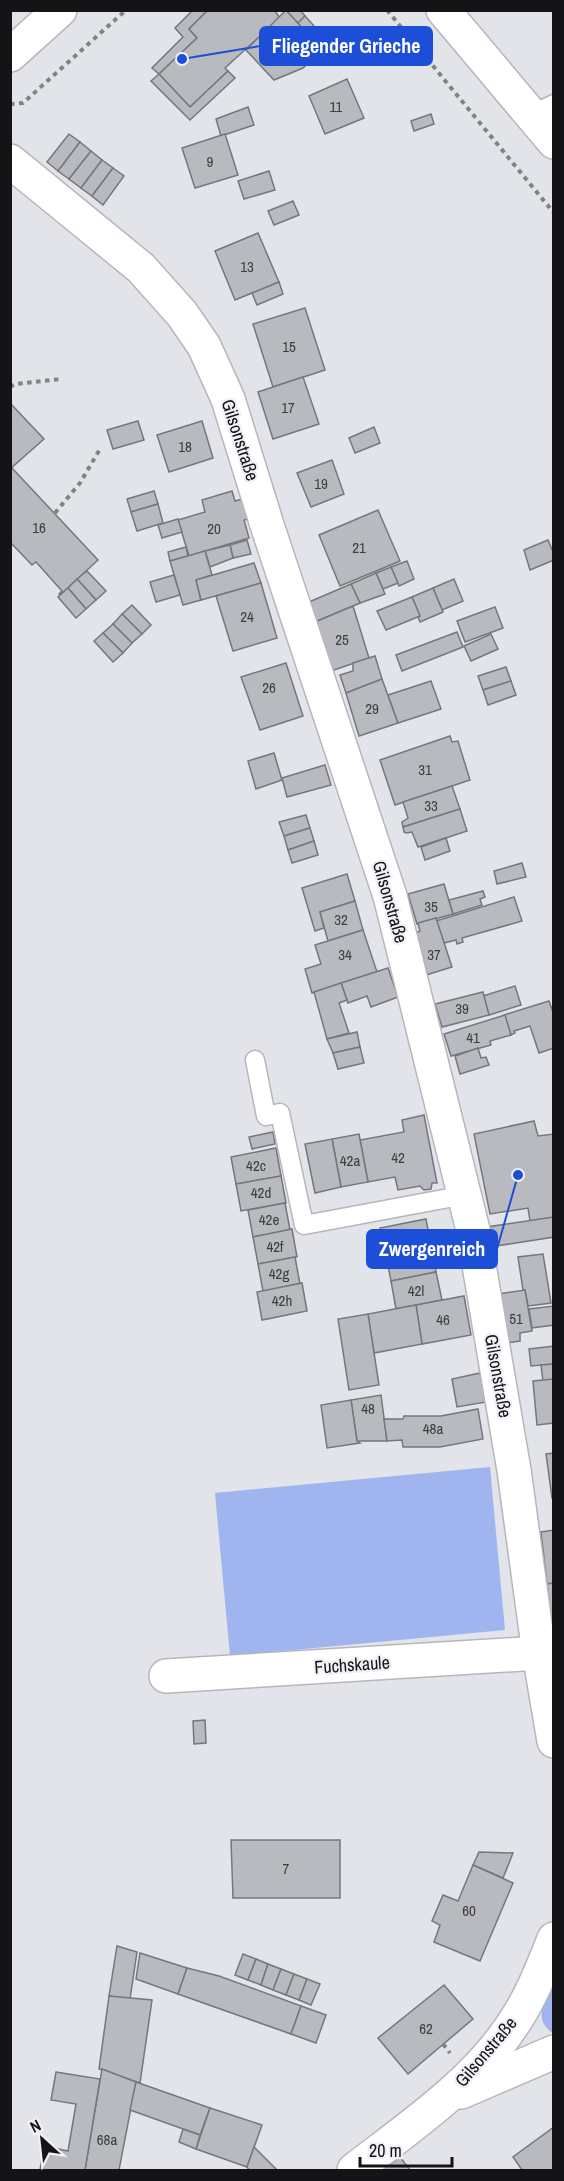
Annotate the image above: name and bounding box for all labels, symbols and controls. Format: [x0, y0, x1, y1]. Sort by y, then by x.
callout: Fliegender Grieche [260, 27, 432, 65]
text: Fliegender Grieche [272, 32, 420, 59]
house number: 11 [330, 96, 343, 117]
house number: 9 [207, 151, 214, 172]
house number: 13 [240, 256, 254, 277]
house number: 15 [282, 336, 296, 357]
street label: Gilsonstraße [216, 396, 265, 484]
house number: 17 [281, 397, 295, 418]
house number: 18 [178, 436, 192, 457]
house number: 19 [314, 473, 328, 494]
house number: 16 [32, 517, 46, 538]
house number: 20 [207, 518, 221, 539]
house number: 21 [352, 537, 366, 558]
house number: 24 [240, 606, 254, 627]
house number: 25 [335, 629, 349, 650]
house number: 26 [262, 677, 276, 698]
house number: 29 [365, 698, 379, 719]
house number: 31 [418, 759, 432, 780]
house number: 33 [424, 795, 438, 816]
street label: Gilsonstraße [367, 858, 414, 946]
house number: 35 [424, 896, 438, 917]
house number: 32 [334, 909, 348, 930]
house number: 34 [338, 944, 352, 965]
house number: 37 [427, 944, 441, 965]
house number: 39 [455, 998, 469, 1019]
house number: 41 [466, 1027, 480, 1048]
house number: 42 [391, 1147, 405, 1168]
house number: 42a [340, 1150, 360, 1171]
house number: 42c [246, 1155, 266, 1176]
house number: 42d [251, 1182, 271, 1203]
house number: 42e [259, 1209, 279, 1230]
callout: Zwergenreich [367, 1230, 497, 1268]
text: Zwergenreich [379, 1235, 485, 1262]
house number: 42f [266, 1236, 284, 1257]
house number: 42g [269, 1263, 289, 1284]
house number: 42l [408, 1280, 424, 1301]
house number: 42h [272, 1290, 292, 1311]
house number: 51 [509, 1308, 523, 1329]
house number: 46 [436, 1309, 450, 1330]
street label: Gilsonstraße [479, 1332, 518, 1420]
house number: 48 [361, 1398, 375, 1419]
house number: 48a [423, 1418, 443, 1439]
street label: Fuchskaule [313, 1649, 390, 1680]
house number: 7 [283, 1858, 290, 1879]
house number: 60 [462, 1900, 476, 1921]
street label: Gilsonstraße [449, 2011, 522, 2092]
house number: 62 [419, 2018, 433, 2039]
north arrow [12, 2109, 72, 2169]
text: N [26, 2114, 44, 2138]
house number: 68a [97, 2129, 117, 2150]
scale bar [360, 2130, 452, 2168]
text: 20 m [369, 2138, 402, 2163]

